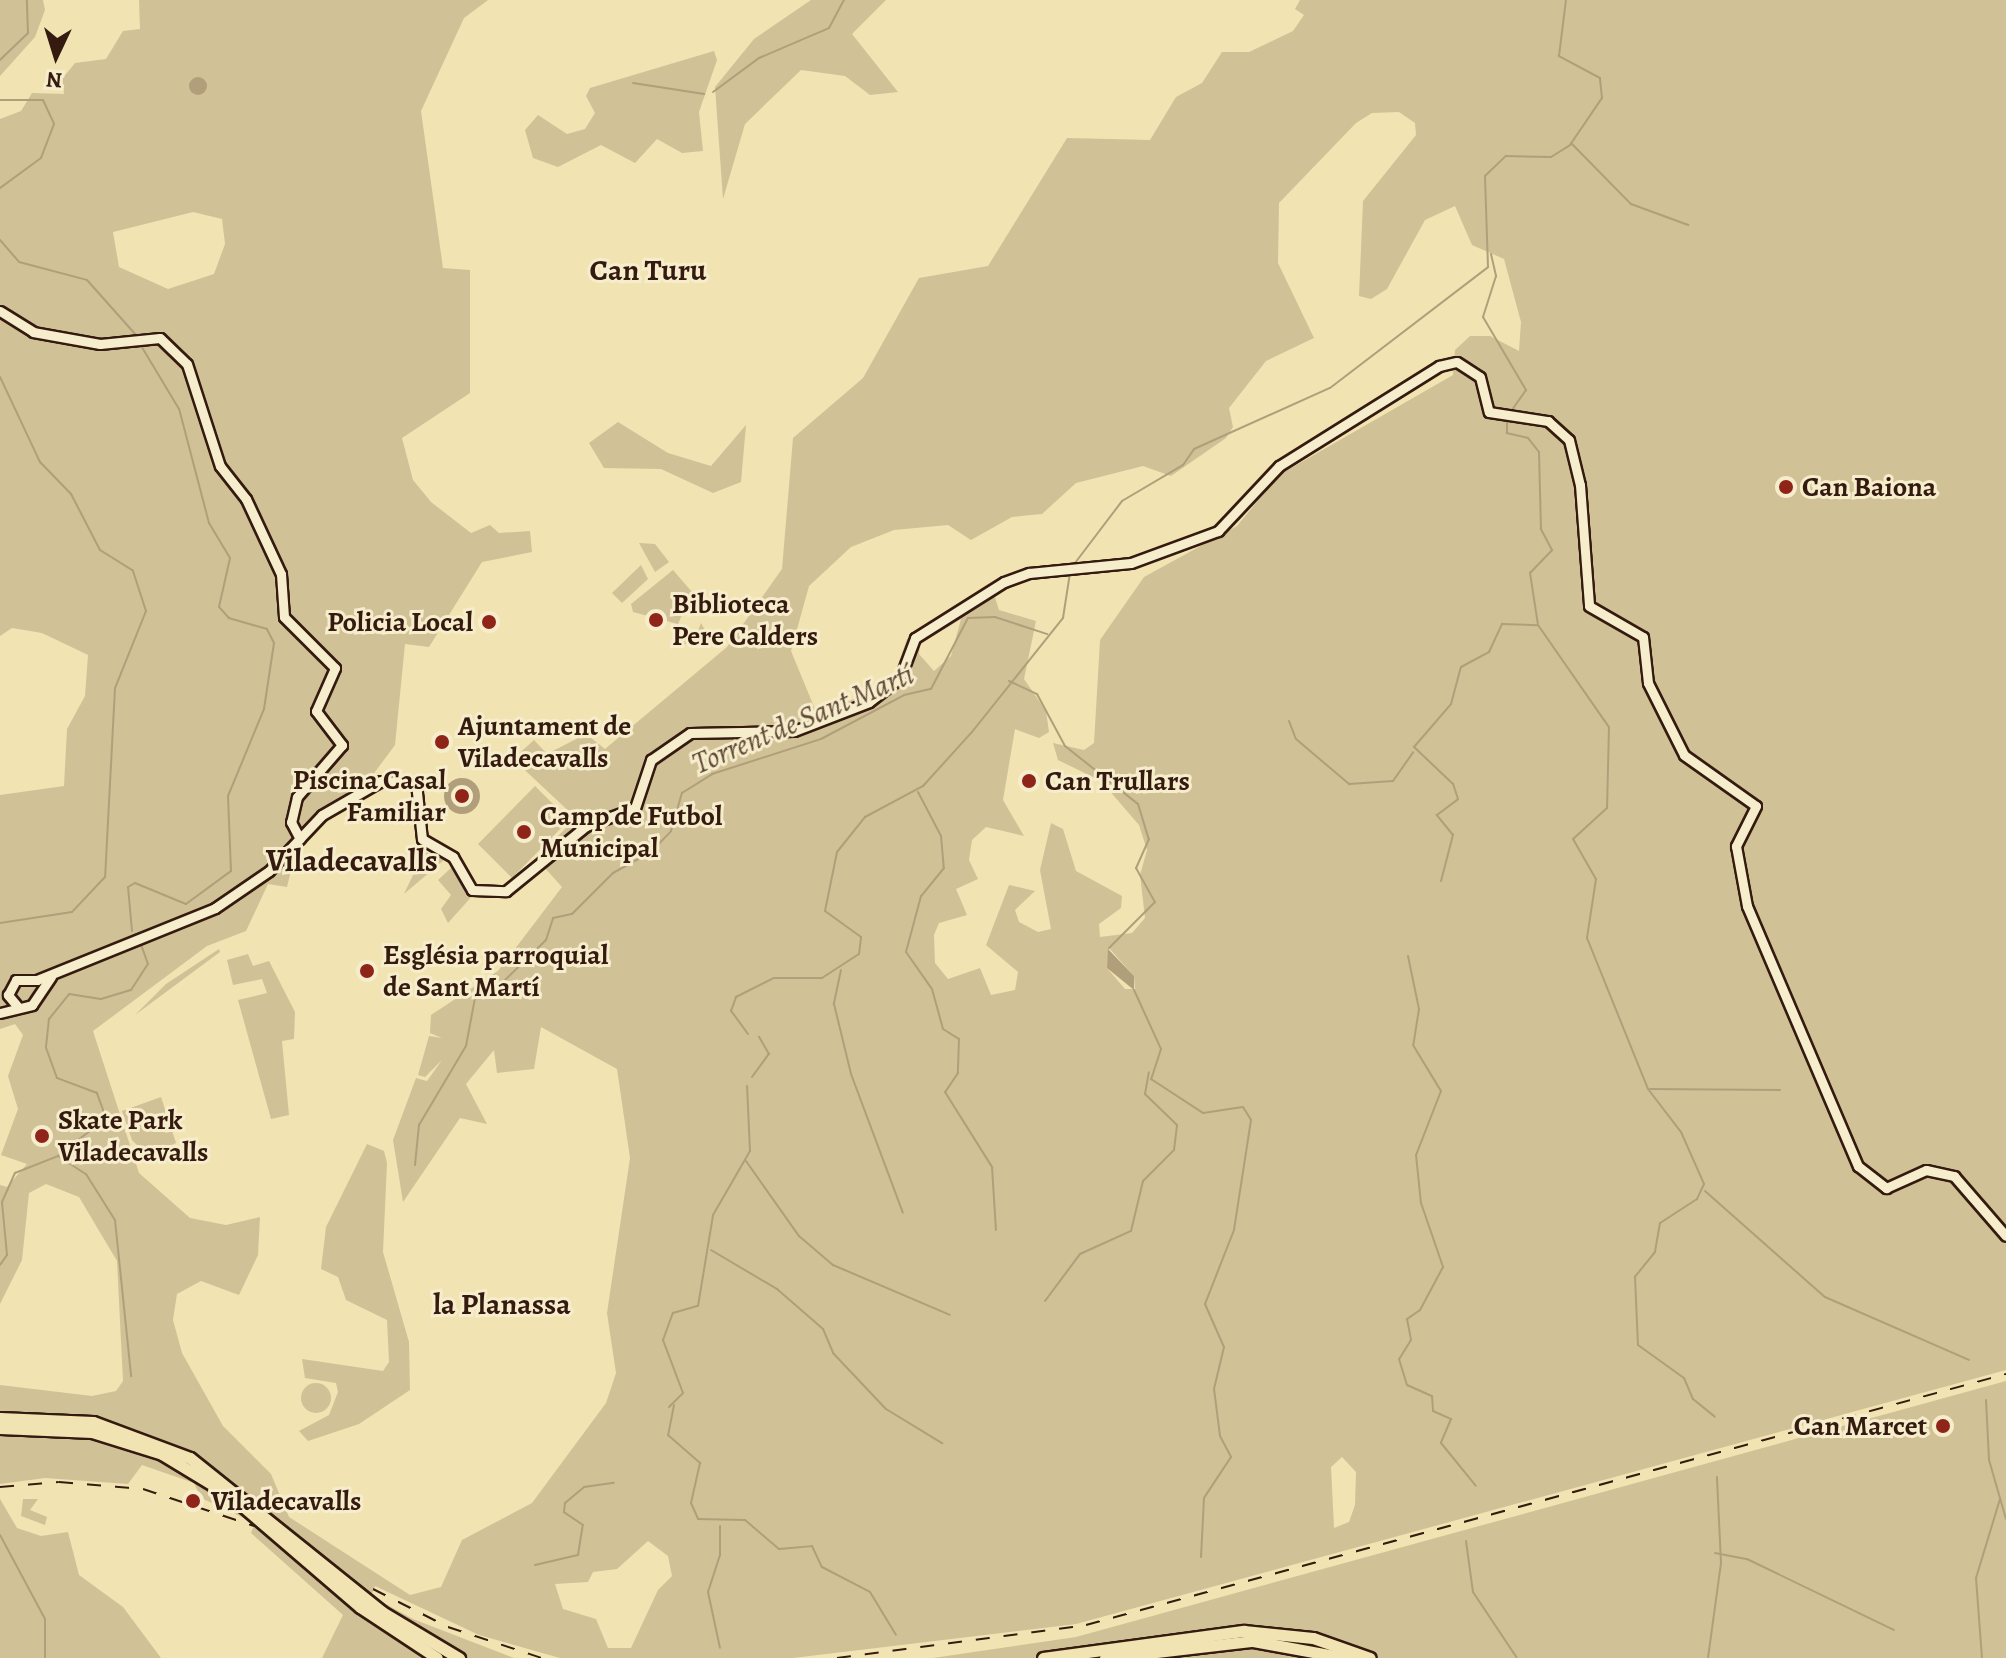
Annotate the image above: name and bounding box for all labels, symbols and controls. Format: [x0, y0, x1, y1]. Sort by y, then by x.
north arrow [16, 16, 96, 96]
text: N [45, 64, 63, 95]
district label: Can Turu [590, 252, 706, 288]
place label: Can Baiona [1802, 470, 1936, 504]
marker: Can Baiona [1777, 478, 1795, 496]
place label: Biblioteca Pere Calders [672, 587, 818, 653]
place label: Policia Local [327, 605, 473, 639]
marker: Biblioteca Pere Calders [647, 611, 665, 629]
marker: Policia Local [480, 613, 498, 631]
water label: Torrent de Sant Martí [687, 656, 919, 782]
place label: Ajuntament de Viladecavalls [458, 709, 631, 775]
marker: Ajuntament de Viladecavalls [433, 733, 451, 751]
place label: Piscina Casal Familiar [293, 763, 446, 829]
place label: Can Trullars [1045, 764, 1190, 798]
marker: Can Trullars [1020, 772, 1038, 790]
marker: Piscina Casal Familiar [453, 787, 471, 805]
place label: Camp de Futbol Municipal [540, 799, 722, 865]
marker: Camp de Futbol Municipal [515, 823, 533, 841]
district label: Viladecavalls [266, 841, 438, 879]
place label: Església parroquial de Sant Martí [383, 938, 608, 1004]
marker: Església parroquial de Sant Martí [358, 962, 376, 980]
place label: Skate Park Viladecavalls [58, 1103, 208, 1169]
marker: Skate Park Viladecavalls [33, 1127, 51, 1145]
district label: la Planassa [433, 1286, 571, 1322]
place label: Can Marcet [1794, 1409, 1927, 1443]
marker: Can Marcet [1934, 1417, 1952, 1435]
place label: Viladecavalls [211, 1484, 361, 1518]
marker: Viladecavalls [182, 1490, 204, 1512]

